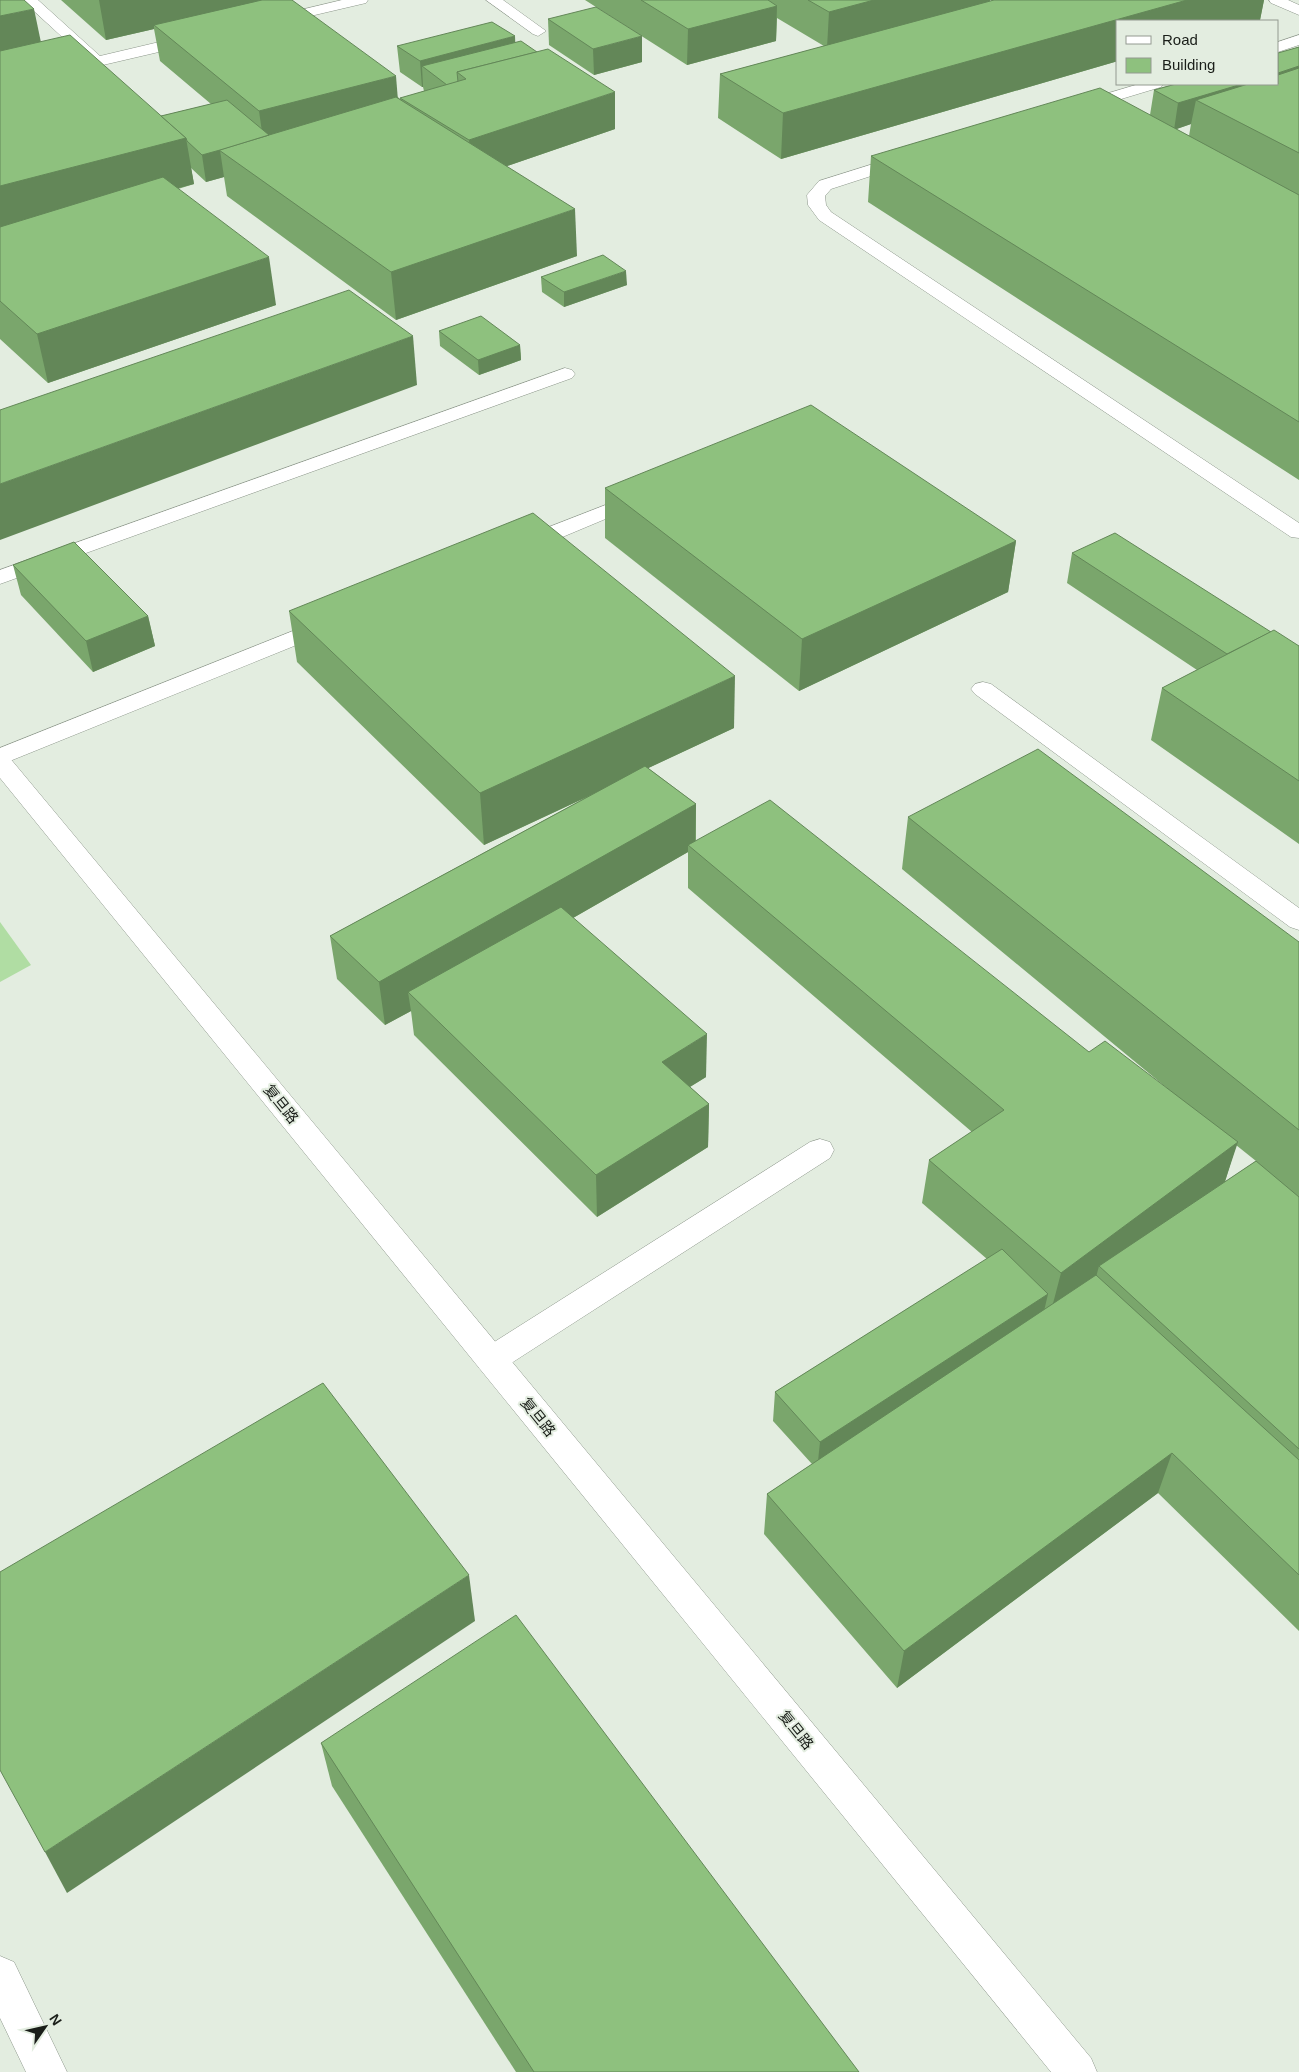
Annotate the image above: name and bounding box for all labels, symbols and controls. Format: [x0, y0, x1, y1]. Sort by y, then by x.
legend [1116, 20, 1279, 85]
text: Road [1162, 31, 1198, 48]
text: Building [1162, 56, 1215, 73]
street label: 复旦路 [261, 1081, 302, 1127]
street label: 复旦路 [518, 1394, 559, 1440]
street label: 复旦路 [776, 1707, 817, 1753]
north arrow [20, 2002, 70, 2052]
text: N [46, 2011, 65, 2028]

